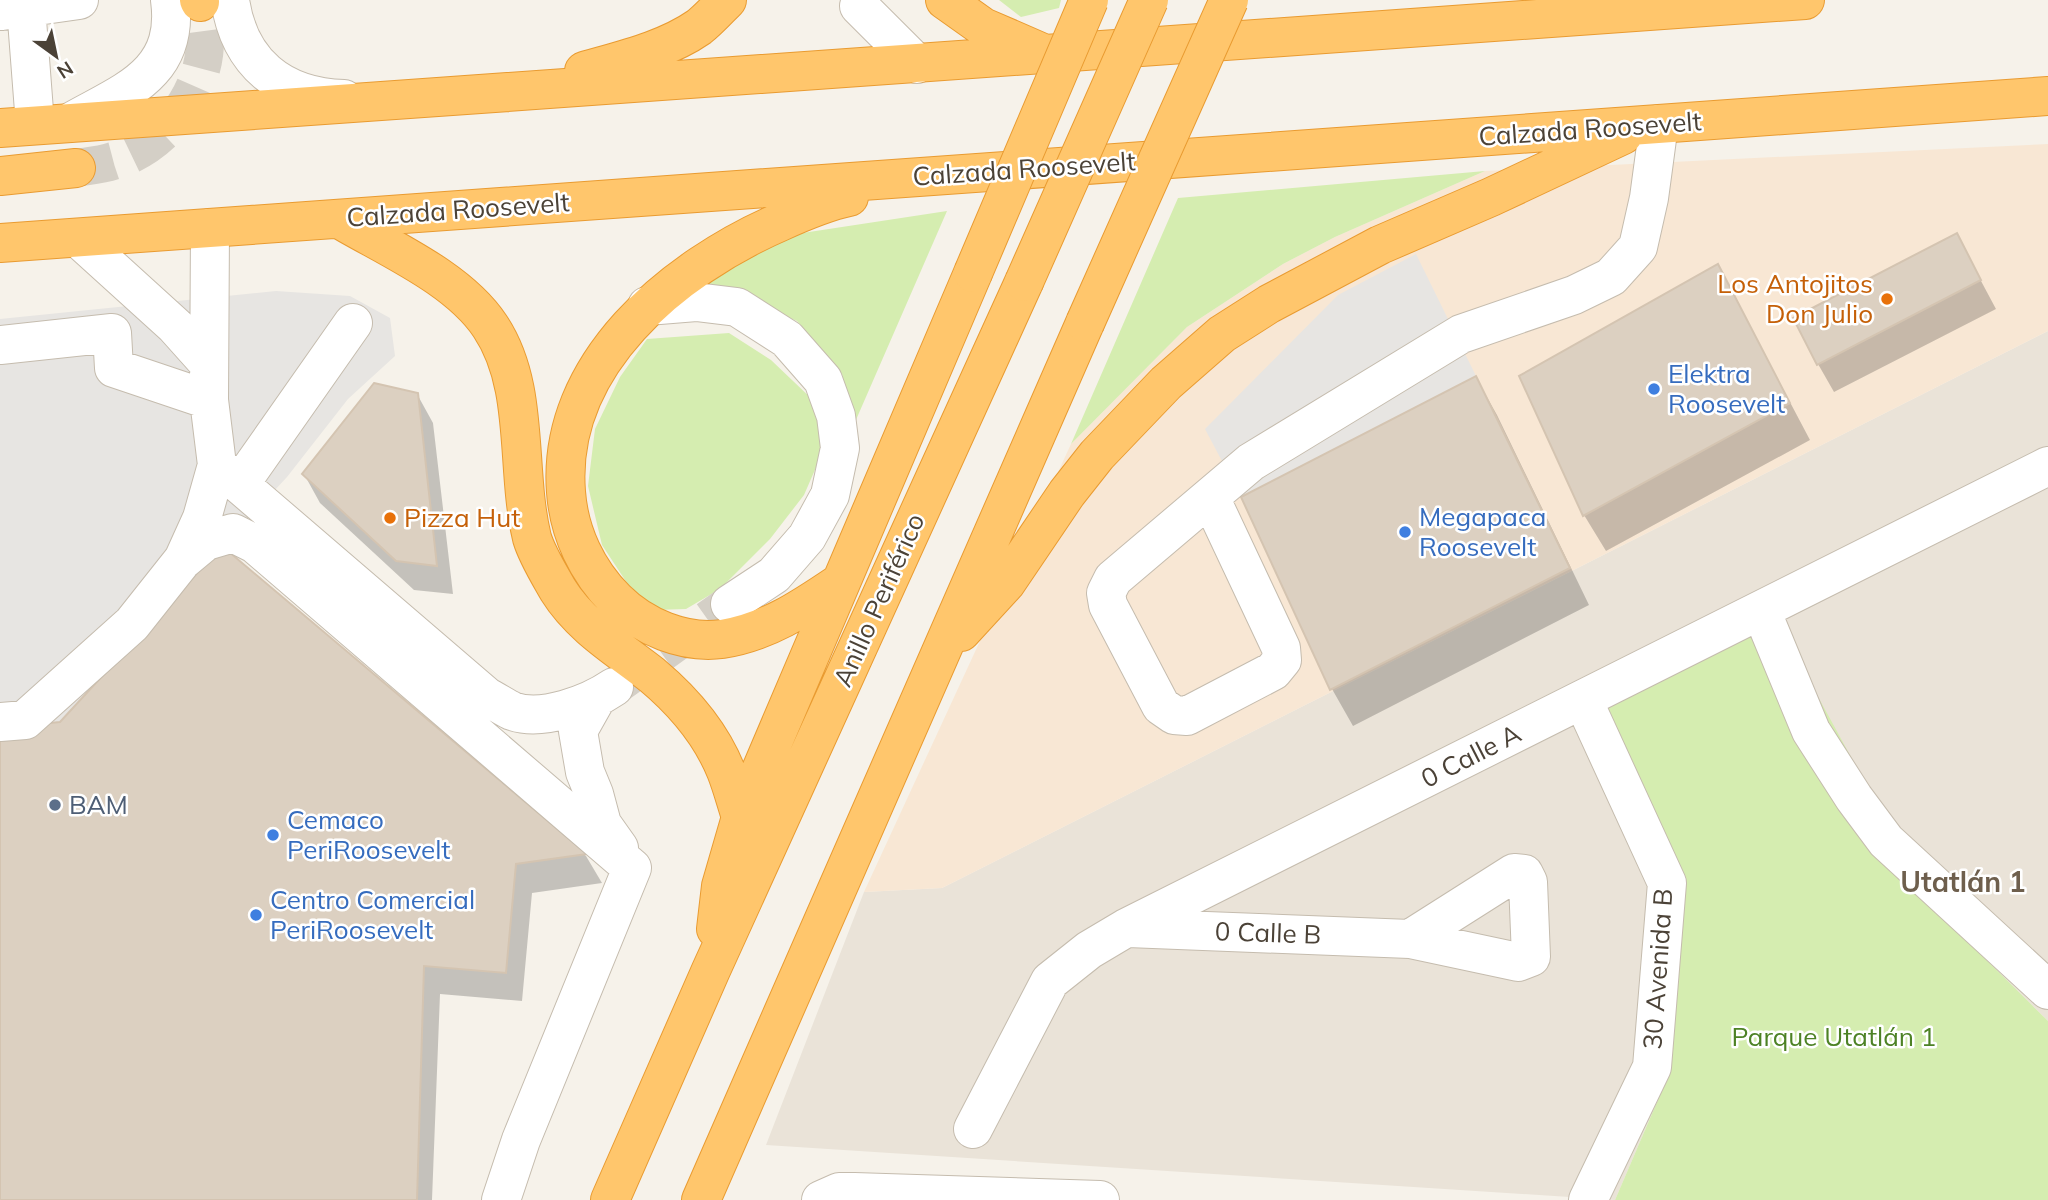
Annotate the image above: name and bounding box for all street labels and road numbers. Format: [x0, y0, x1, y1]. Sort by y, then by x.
street label: Calzada Roosevelt [1477, 104, 1703, 153]
street label: Calzada Roosevelt [911, 144, 1137, 193]
street label: Calzada Roosevelt [345, 185, 571, 234]
street label: Anillo Periférico [826, 508, 932, 692]
street label: 0 Calle A [1415, 716, 1526, 795]
street label: 30 Avenida B [1635, 887, 1680, 1051]
street label: 0 Calle B [1214, 914, 1322, 951]

